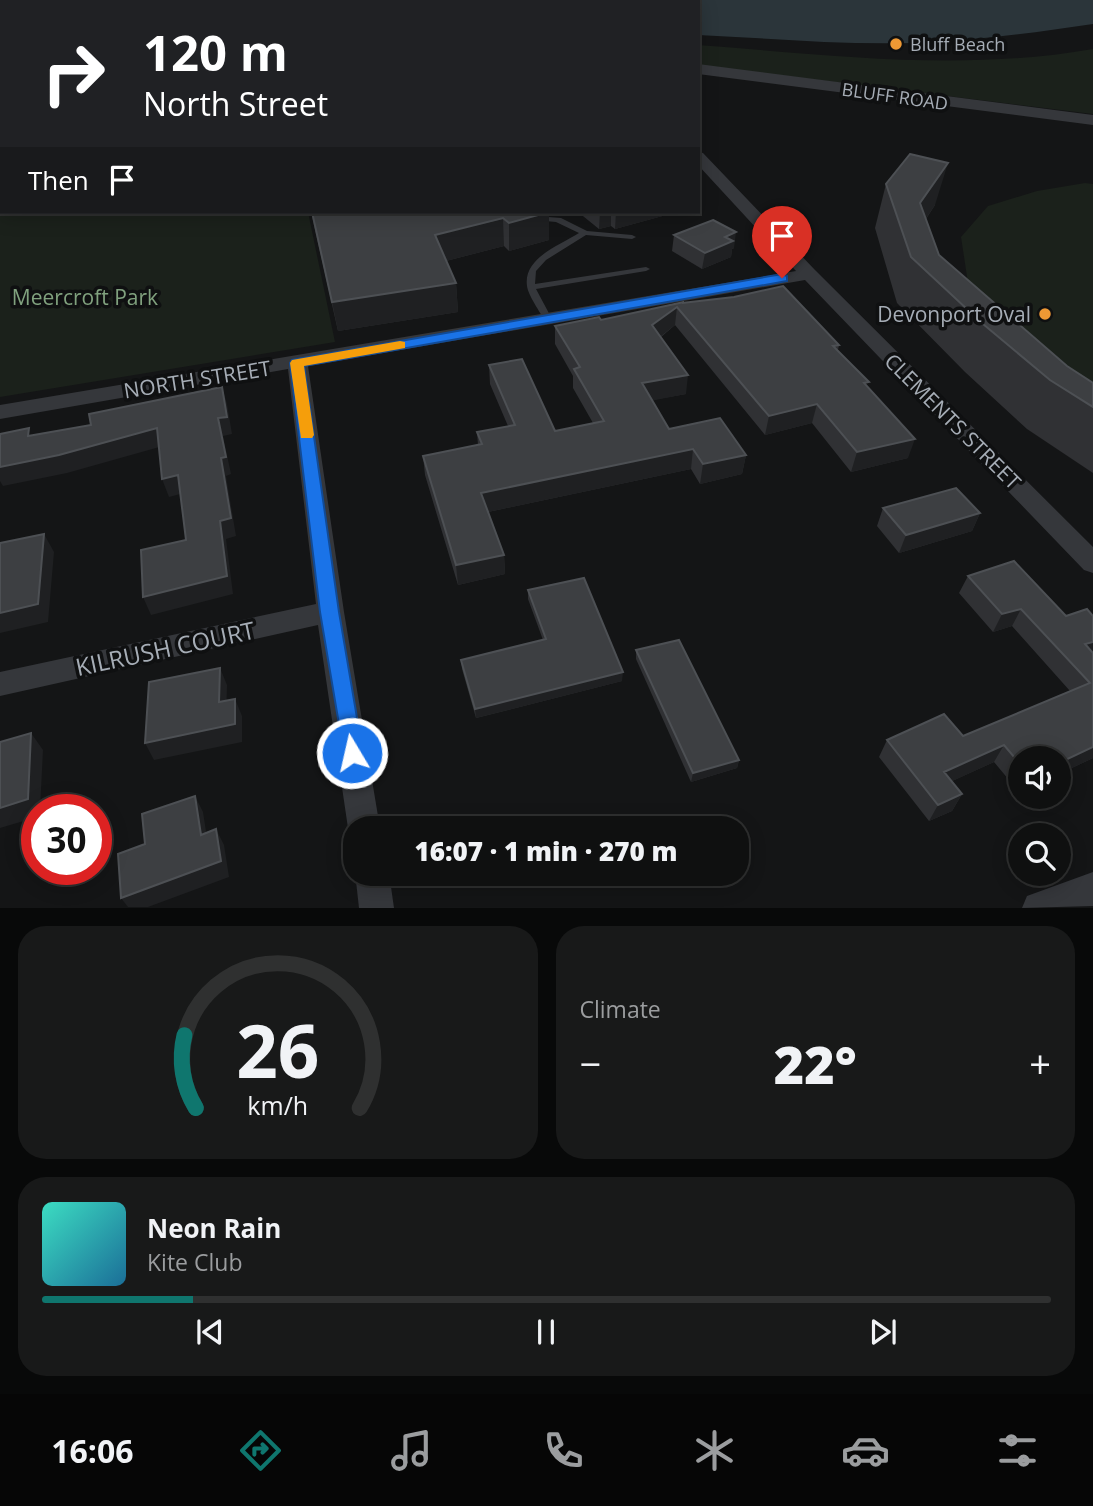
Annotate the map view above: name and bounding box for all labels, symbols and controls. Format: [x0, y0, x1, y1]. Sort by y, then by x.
text: 120 m [143, 19, 288, 85]
icon: right [28, 28, 119, 119]
place label: Bluff Beach [910, 32, 1005, 56]
marker: Bluff Beach [888, 36, 904, 52]
street label: BLUFF ROAD [840, 77, 950, 115]
text: North Street [143, 82, 328, 125]
icon: arrive [103, 161, 141, 199]
text: Then [28, 162, 89, 198]
pin [752, 206, 812, 278]
icon: arrive [763, 217, 801, 255]
park label: Meercroft Park [12, 283, 158, 311]
place label: Devonport Oval [877, 300, 1031, 328]
marker: Devonport Oval [1037, 306, 1053, 322]
street label: CLEMENTS STREET [879, 347, 1027, 495]
street label: NORTH STREET [121, 353, 273, 404]
street label: KILRUSH COURT [72, 613, 258, 683]
position arrow [315, 716, 389, 790]
map controls [1008, 746, 1071, 886]
button: sound [1008, 746, 1071, 809]
speed limit sign: 30 [21, 794, 112, 885]
button: search [1008, 823, 1071, 886]
text: 16:07 · 1 min · 270 m [415, 833, 677, 869]
text: Climate [580, 993, 661, 1025]
text: 26 [236, 1001, 319, 1100]
text: 22° [774, 1028, 857, 1099]
text: − [580, 1037, 601, 1089]
text: + [1029, 1037, 1051, 1089]
text: km/h [247, 1088, 308, 1122]
text: Neon Rain [147, 1210, 281, 1246]
text: Kite Club [147, 1246, 242, 1278]
icon: previous [191, 1313, 229, 1351]
icon: pause [527, 1313, 565, 1351]
icon: next [864, 1313, 902, 1351]
icon: directions [236, 1426, 285, 1475]
icon: music [387, 1426, 436, 1475]
icon: phone [539, 1426, 588, 1475]
icon: climate [690, 1426, 739, 1475]
icon: car [841, 1426, 890, 1475]
icon: filters [993, 1426, 1042, 1475]
text: 16:06 [51, 1429, 134, 1472]

